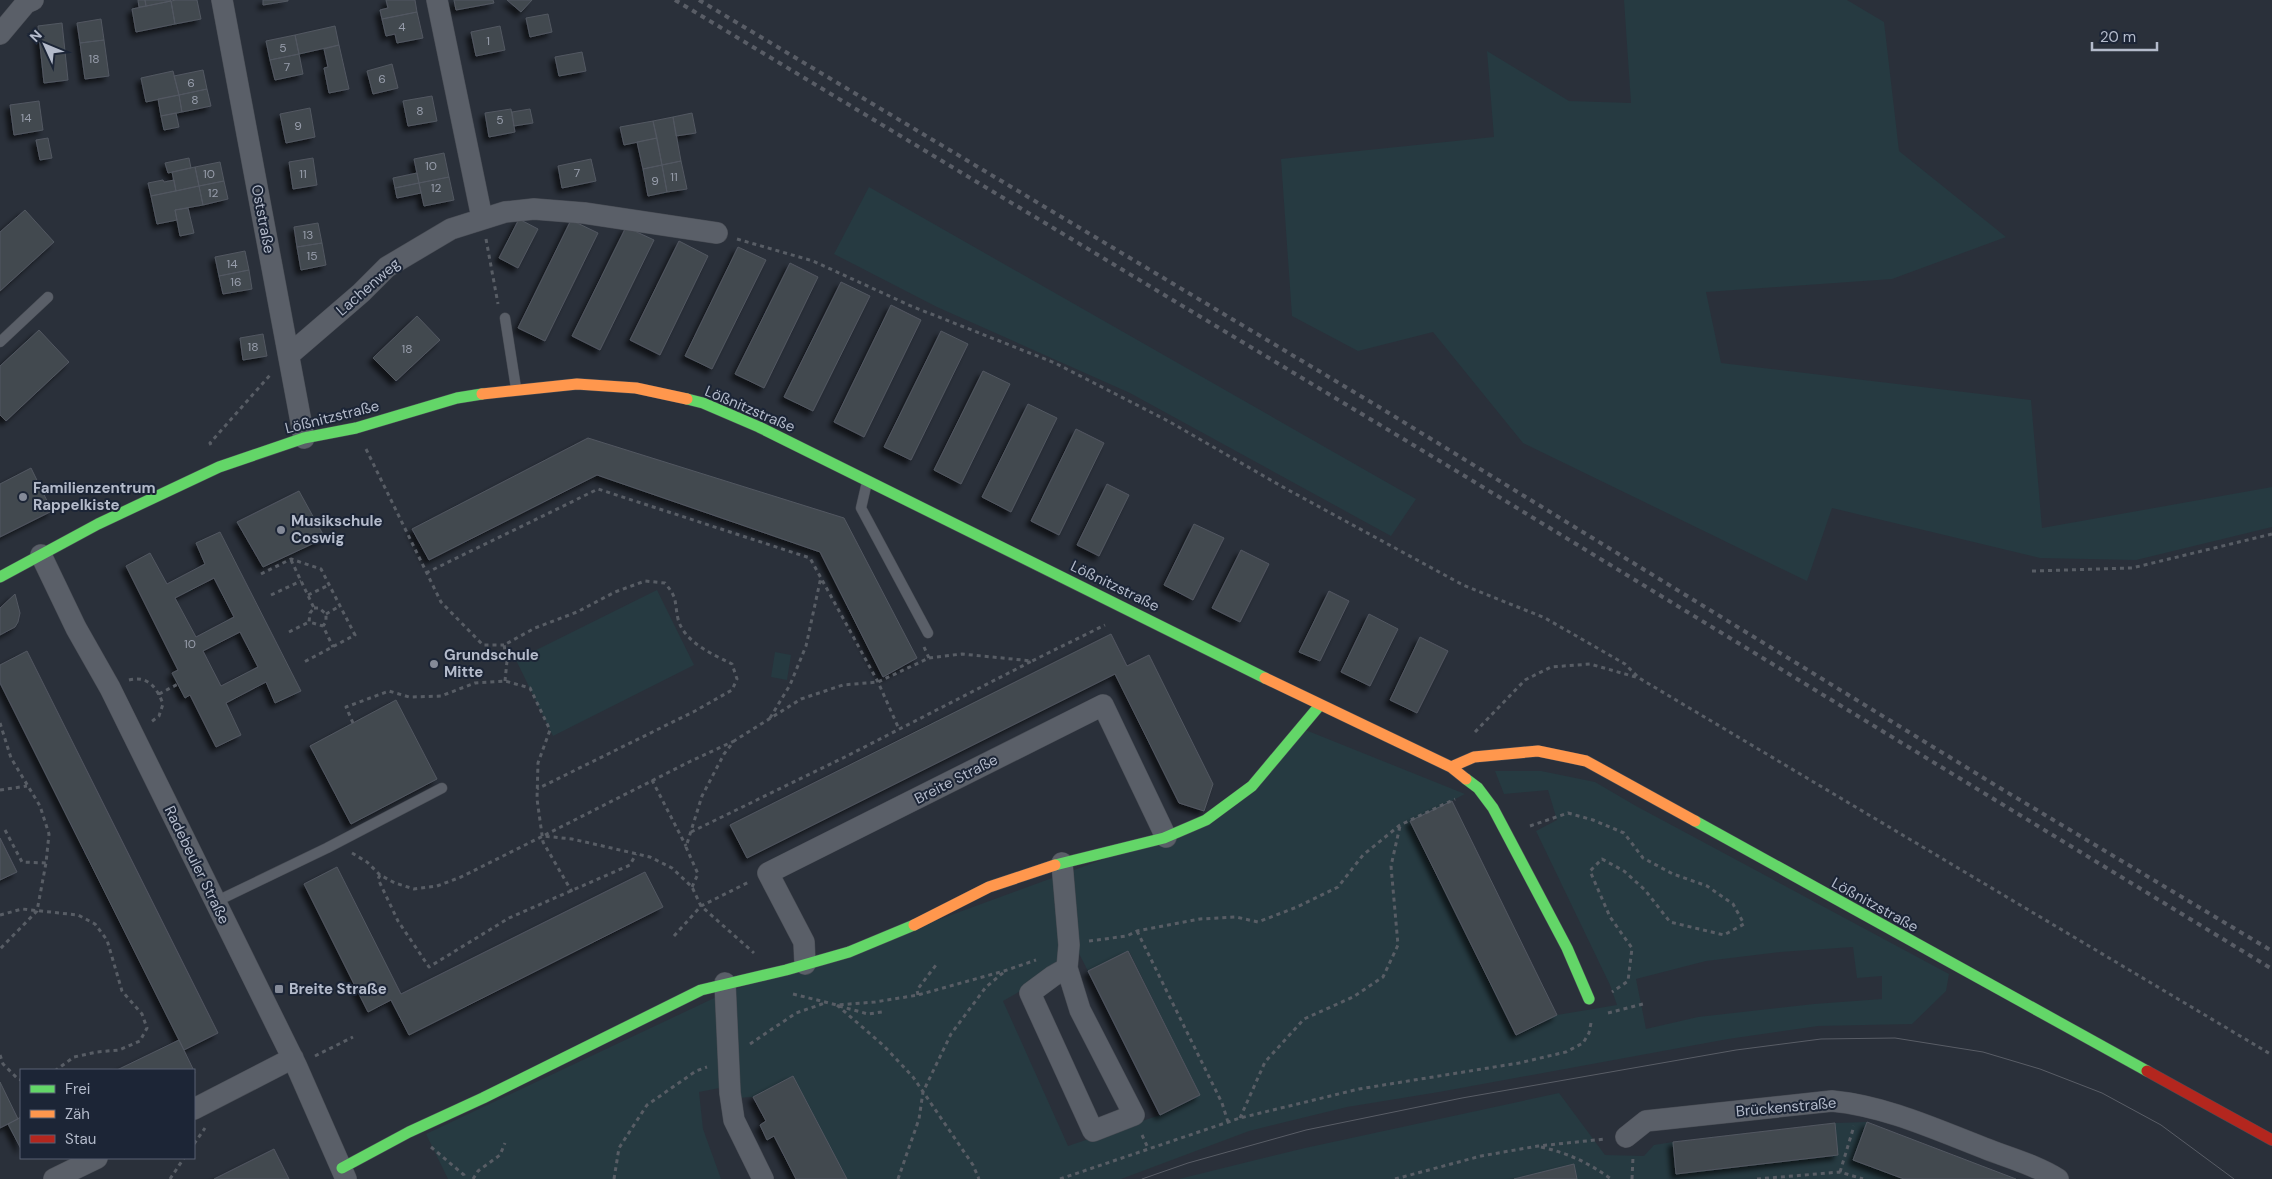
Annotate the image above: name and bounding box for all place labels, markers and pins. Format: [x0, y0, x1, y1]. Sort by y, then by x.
place label: Familienzentrum Rappelkiste [33, 478, 156, 515]
marker: Familienzentrum Rappelkiste [17, 491, 29, 503]
place label: Musikschule Coswig [291, 511, 383, 548]
marker: Musikschule Coswig [275, 524, 287, 536]
place label: Grundschule Mitte [444, 645, 539, 682]
marker: Grundschule Mitte [428, 658, 440, 670]
place label: Breite Straße [289, 979, 387, 999]
marker: Breite Straße [273, 983, 285, 995]

